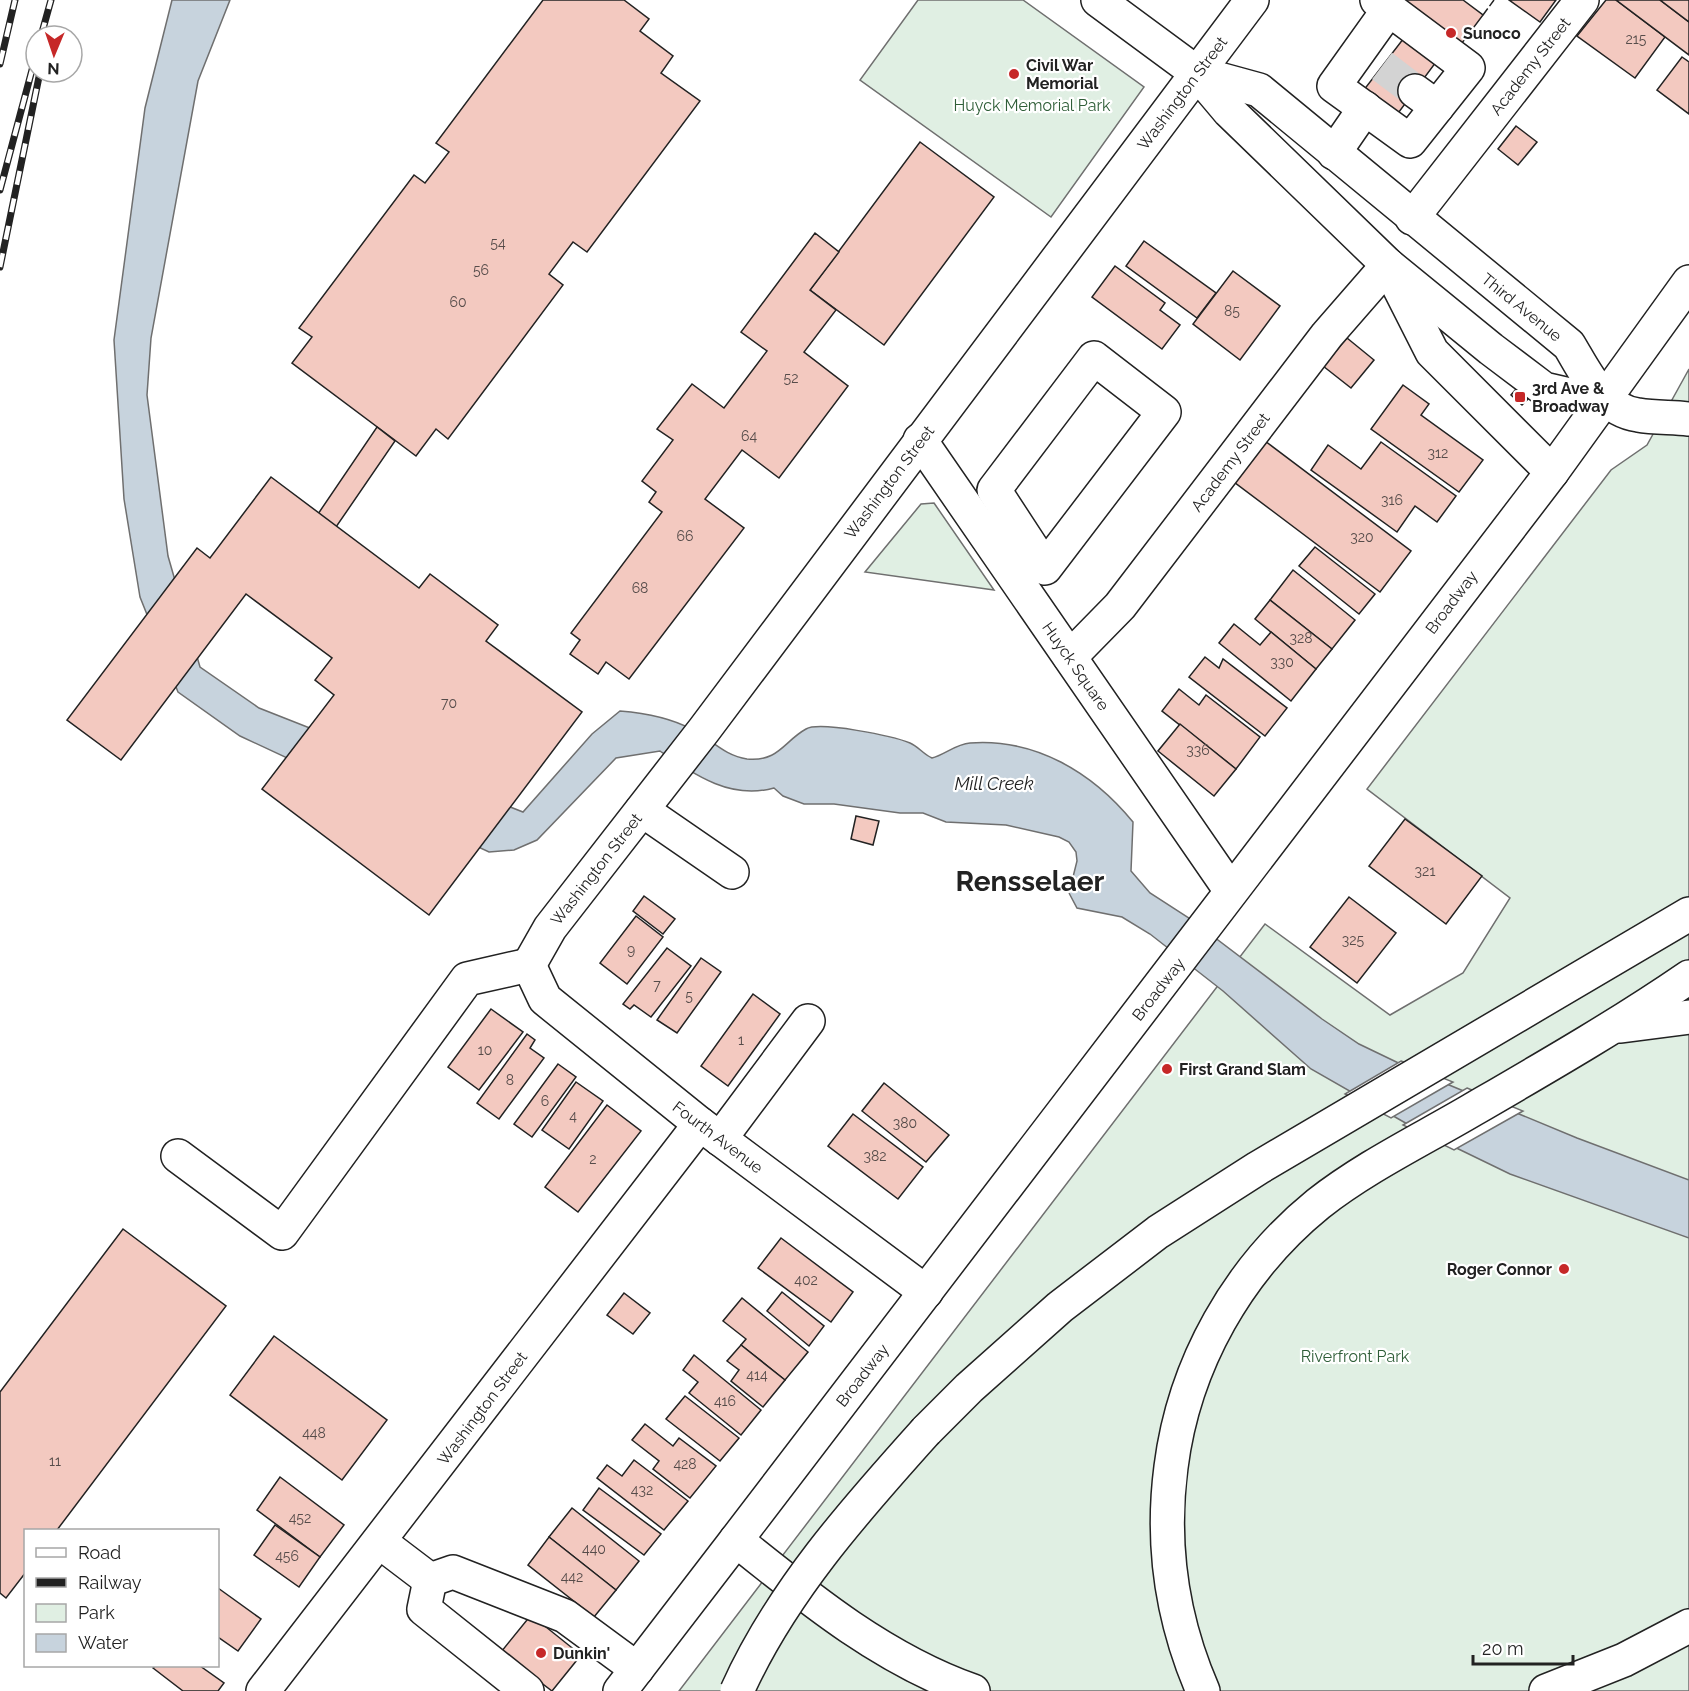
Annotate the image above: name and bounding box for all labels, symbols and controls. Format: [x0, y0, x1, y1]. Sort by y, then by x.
street label: Academy Street [1486, 13, 1575, 119]
north arrow [24, 24, 84, 84]
place label: Sunoco [1463, 24, 1521, 43]
marker: Sunoco [1444, 26, 1458, 40]
house number: 215 [1626, 31, 1647, 47]
street label: Washington Street [1134, 32, 1232, 154]
place label: Civil War Memorial [1026, 56, 1099, 93]
text: N [47, 59, 60, 78]
marker: Civil War Memorial [1007, 67, 1021, 81]
park label: Huyck Memorial Park [954, 96, 1111, 115]
house number: 54 [490, 235, 506, 251]
house number: 56 [473, 262, 489, 278]
street label: Third Avenue [1478, 269, 1566, 345]
house number: 60 [449, 294, 467, 310]
house number: 85 [1224, 303, 1240, 319]
house number: 52 [784, 370, 798, 386]
place label: 3rd Ave & Broadway [1532, 379, 1609, 416]
marker: 3rd Ave & Broadway [1513, 390, 1527, 404]
street label: Academy Street [1187, 409, 1274, 515]
street label: Washington Street [841, 421, 939, 543]
house number: 64 [741, 428, 757, 444]
house number: 312 [1428, 445, 1448, 461]
house number: 316 [1381, 492, 1403, 508]
house number: 66 [677, 528, 693, 544]
house number: 320 [1350, 529, 1374, 545]
street label: Broadway [1421, 567, 1481, 638]
house number: 68 [632, 580, 648, 596]
street label: Huyck Square [1038, 618, 1113, 714]
house number: 328 [1289, 630, 1313, 646]
house number: 330 [1270, 654, 1294, 670]
house number: 70 [441, 695, 457, 711]
house number: 336 [1186, 742, 1210, 758]
water label: Mill Creek [954, 773, 1034, 794]
street label: Washington Street [547, 809, 646, 929]
house number: 321 [1415, 863, 1435, 879]
district label: Rensselaer [956, 865, 1105, 898]
house number: 325 [1342, 932, 1365, 948]
house number: 9 [627, 942, 635, 958]
street label: Broadway [1128, 954, 1189, 1024]
house number: 7 [653, 977, 661, 993]
house number: 5 [685, 988, 693, 1004]
house number: 1 [738, 1032, 744, 1048]
house number: 10 [478, 1042, 492, 1058]
place label: First Grand Slam [1179, 1060, 1306, 1079]
marker: First Grand Slam [1160, 1062, 1174, 1076]
house number: 8 [506, 1072, 514, 1088]
house number: 6 [541, 1093, 549, 1109]
street label: Fourth Avenue [669, 1097, 767, 1177]
house number: 4 [569, 1108, 577, 1124]
house number: 380 [893, 1115, 917, 1131]
house number: 382 [863, 1148, 887, 1164]
house number: 2 [589, 1151, 597, 1167]
place label: Roger Connor [1447, 1260, 1552, 1279]
marker: Roger Connor [1557, 1262, 1571, 1276]
house number: 402 [794, 1272, 818, 1288]
street label: Broadway [832, 1340, 893, 1410]
street label: Washington Street [434, 1347, 532, 1469]
park label: Riverfront Park [1301, 1347, 1410, 1366]
house number: 414 [746, 1367, 768, 1383]
house number: 416 [714, 1393, 736, 1409]
house number: 448 [302, 1425, 326, 1441]
house number: 11 [49, 1453, 61, 1469]
house number: 428 [673, 1456, 697, 1472]
house number: 432 [631, 1482, 653, 1498]
house number: 452 [289, 1510, 311, 1526]
legend [24, 1529, 219, 1667]
house number: 440 [582, 1541, 606, 1557]
text: Road [78, 1542, 121, 1563]
house number: 456 [275, 1548, 299, 1564]
house number: 442 [561, 1569, 583, 1585]
text: Railway [78, 1572, 142, 1593]
text: Park [78, 1602, 115, 1623]
scale bar [1473, 1628, 1574, 1666]
text: Water [78, 1632, 129, 1653]
text: 20 m [1482, 1638, 1524, 1659]
place label: Dunkin' [553, 1644, 610, 1663]
marker: Dunkin' [534, 1646, 548, 1660]

